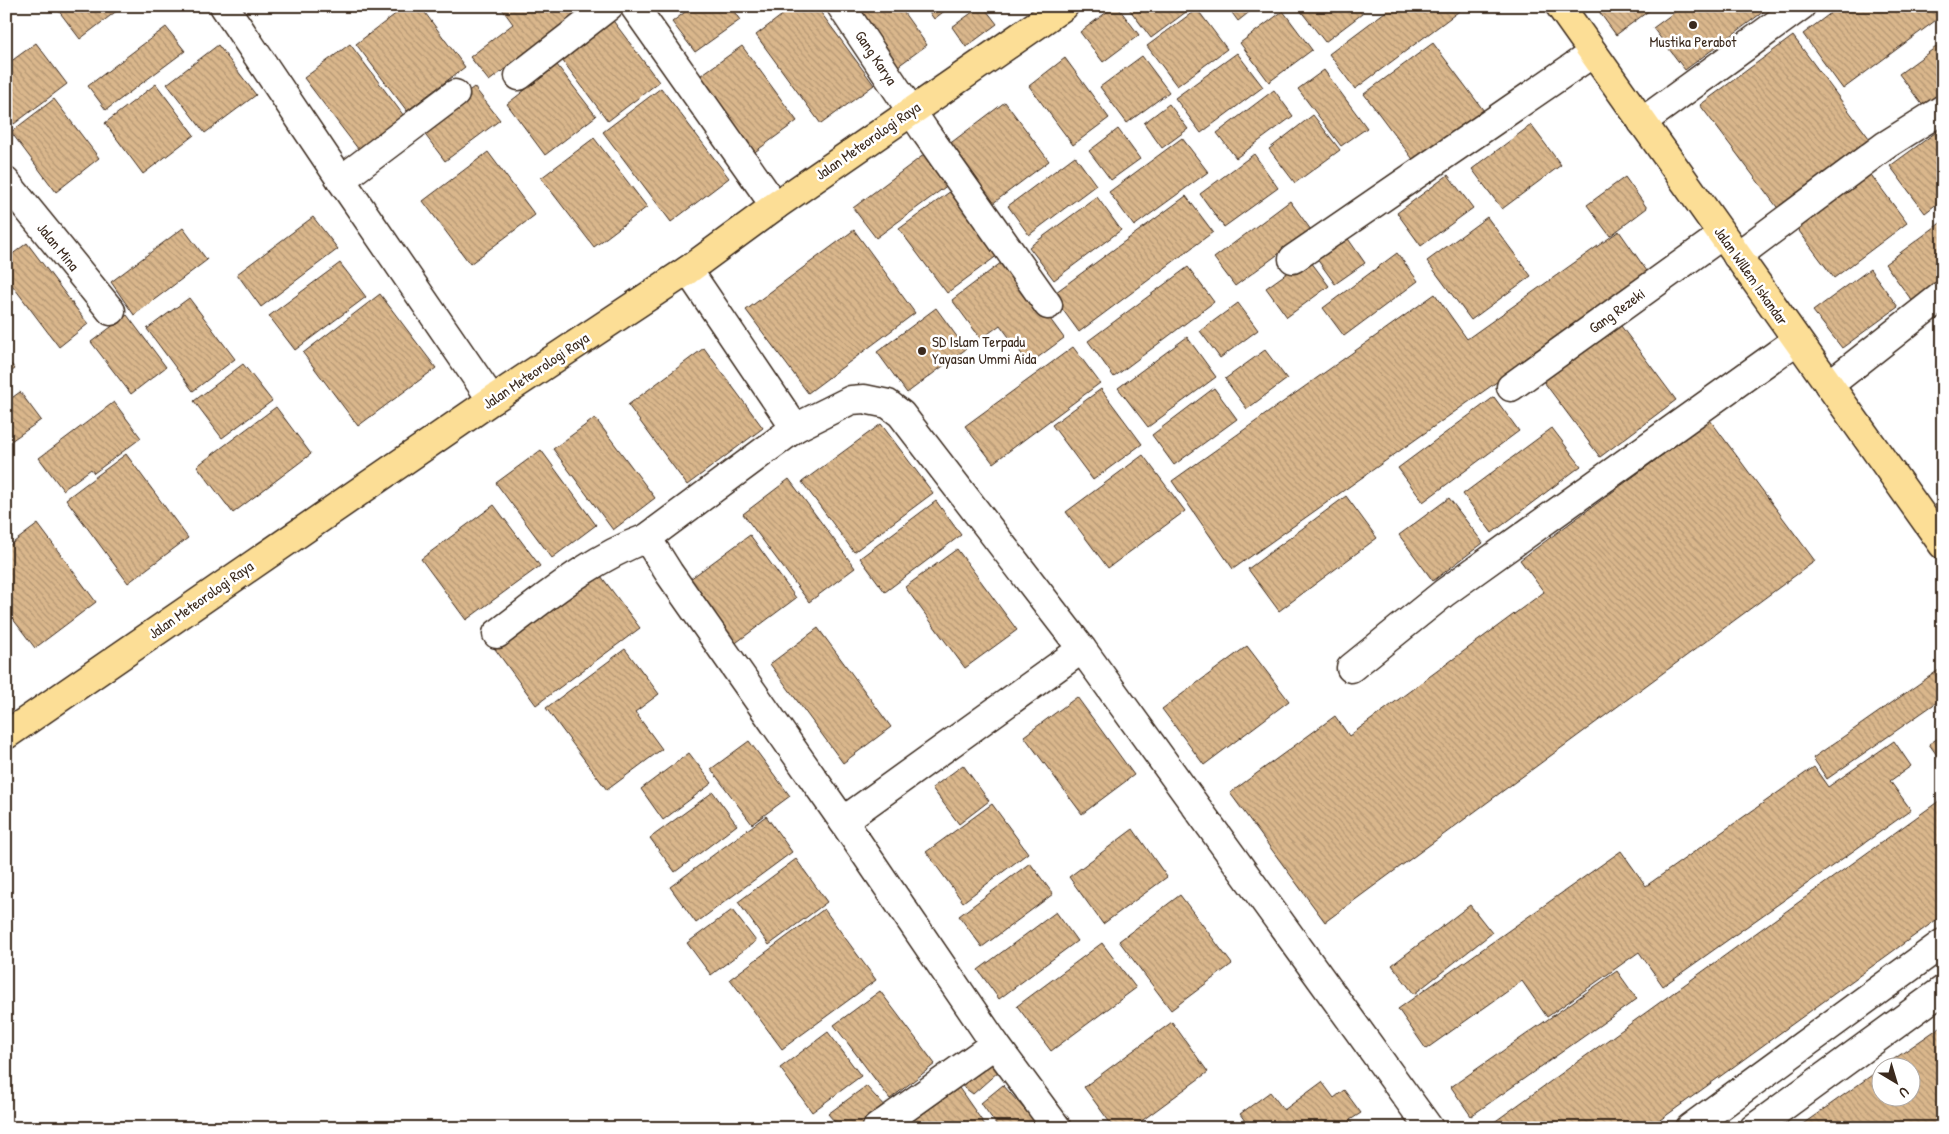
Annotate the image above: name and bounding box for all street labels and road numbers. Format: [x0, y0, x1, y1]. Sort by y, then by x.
street label: Gang Karya [850, 26, 902, 89]
street label: Jalan Meteorologi Raya [811, 96, 925, 185]
street label: Jalan Mina [32, 218, 84, 275]
street label: Jalan Willem Iskandar [1710, 222, 1793, 329]
street label: Gang Rezeki [1584, 283, 1649, 338]
street label: Jalan Meteorologi Raya [479, 327, 593, 414]
street label: Jalan Meteorologi Raya [144, 555, 258, 644]

